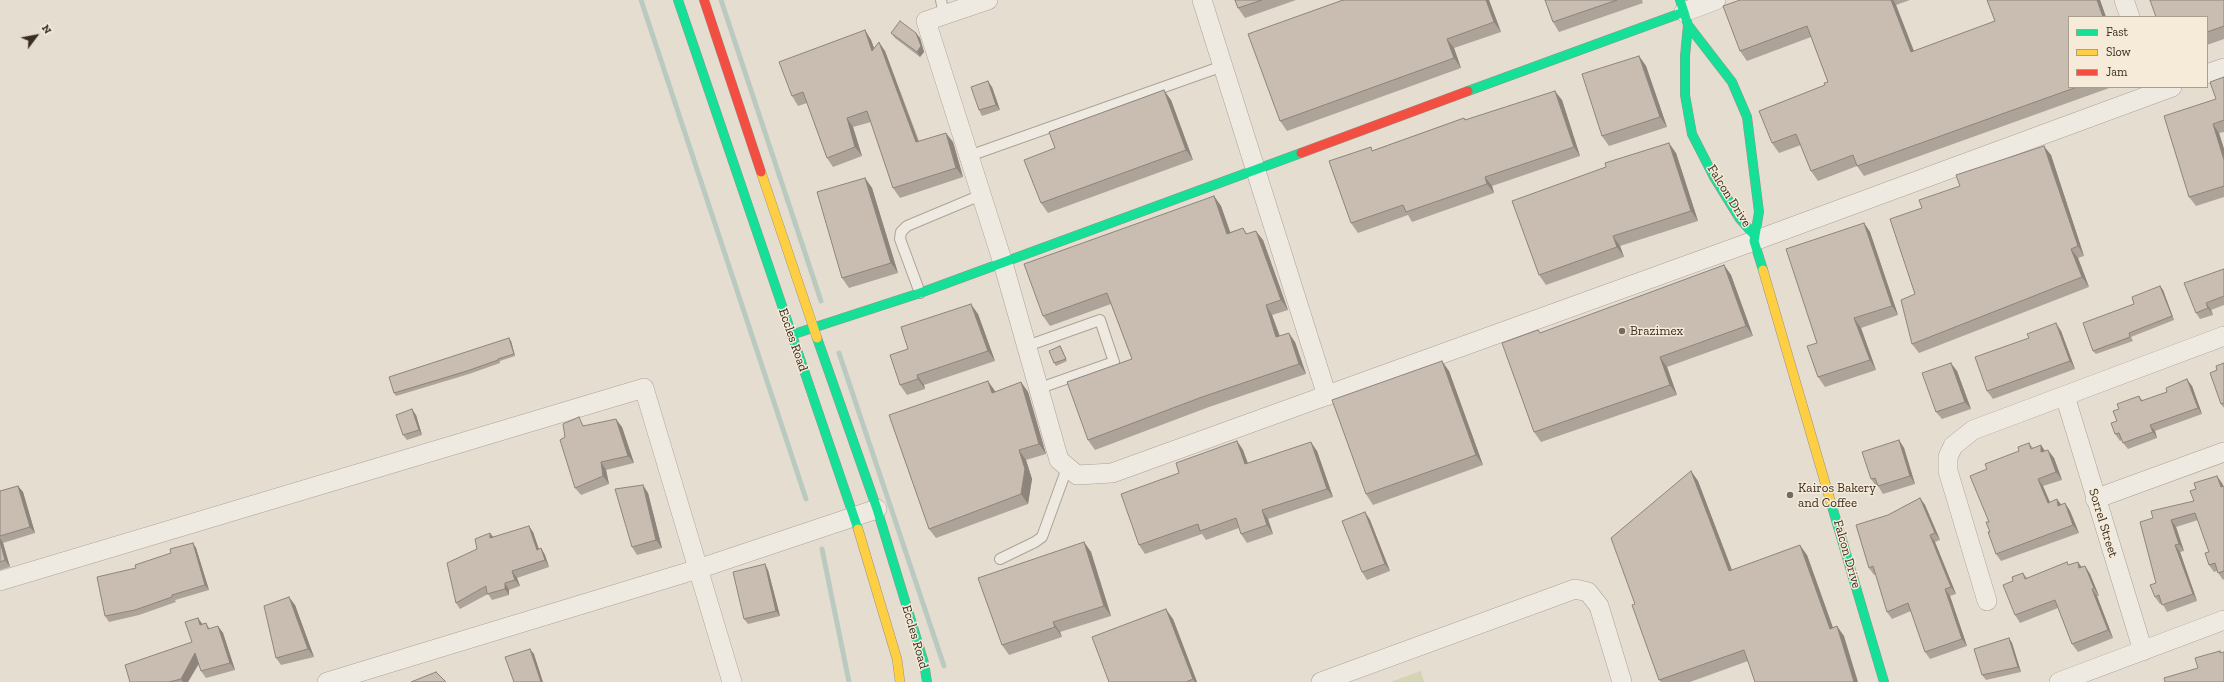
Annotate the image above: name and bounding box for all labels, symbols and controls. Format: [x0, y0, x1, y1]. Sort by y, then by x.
north arrow [16, 16, 56, 56]
legend [2068, 16, 2208, 88]
text: N [39, 22, 54, 36]
text: Fast [2106, 25, 2128, 39]
text: Slow [2106, 45, 2131, 59]
text: Jam [2106, 65, 2127, 79]
street label: Falcon Drive [1704, 162, 1754, 230]
street label: Eccles Road [775, 306, 811, 374]
place label: Brazimex [1630, 323, 1683, 339]
marker: Brazimex [1617, 326, 1627, 336]
place label: Kairos Bakery and Coffee [1798, 480, 1876, 511]
street label: Sorrel Street [2085, 487, 2121, 559]
marker: Kairos Bakery and Coffee [1785, 490, 1795, 500]
street label: Falcon Drive [1830, 518, 1864, 590]
street label: Eccles Road [898, 603, 932, 671]

